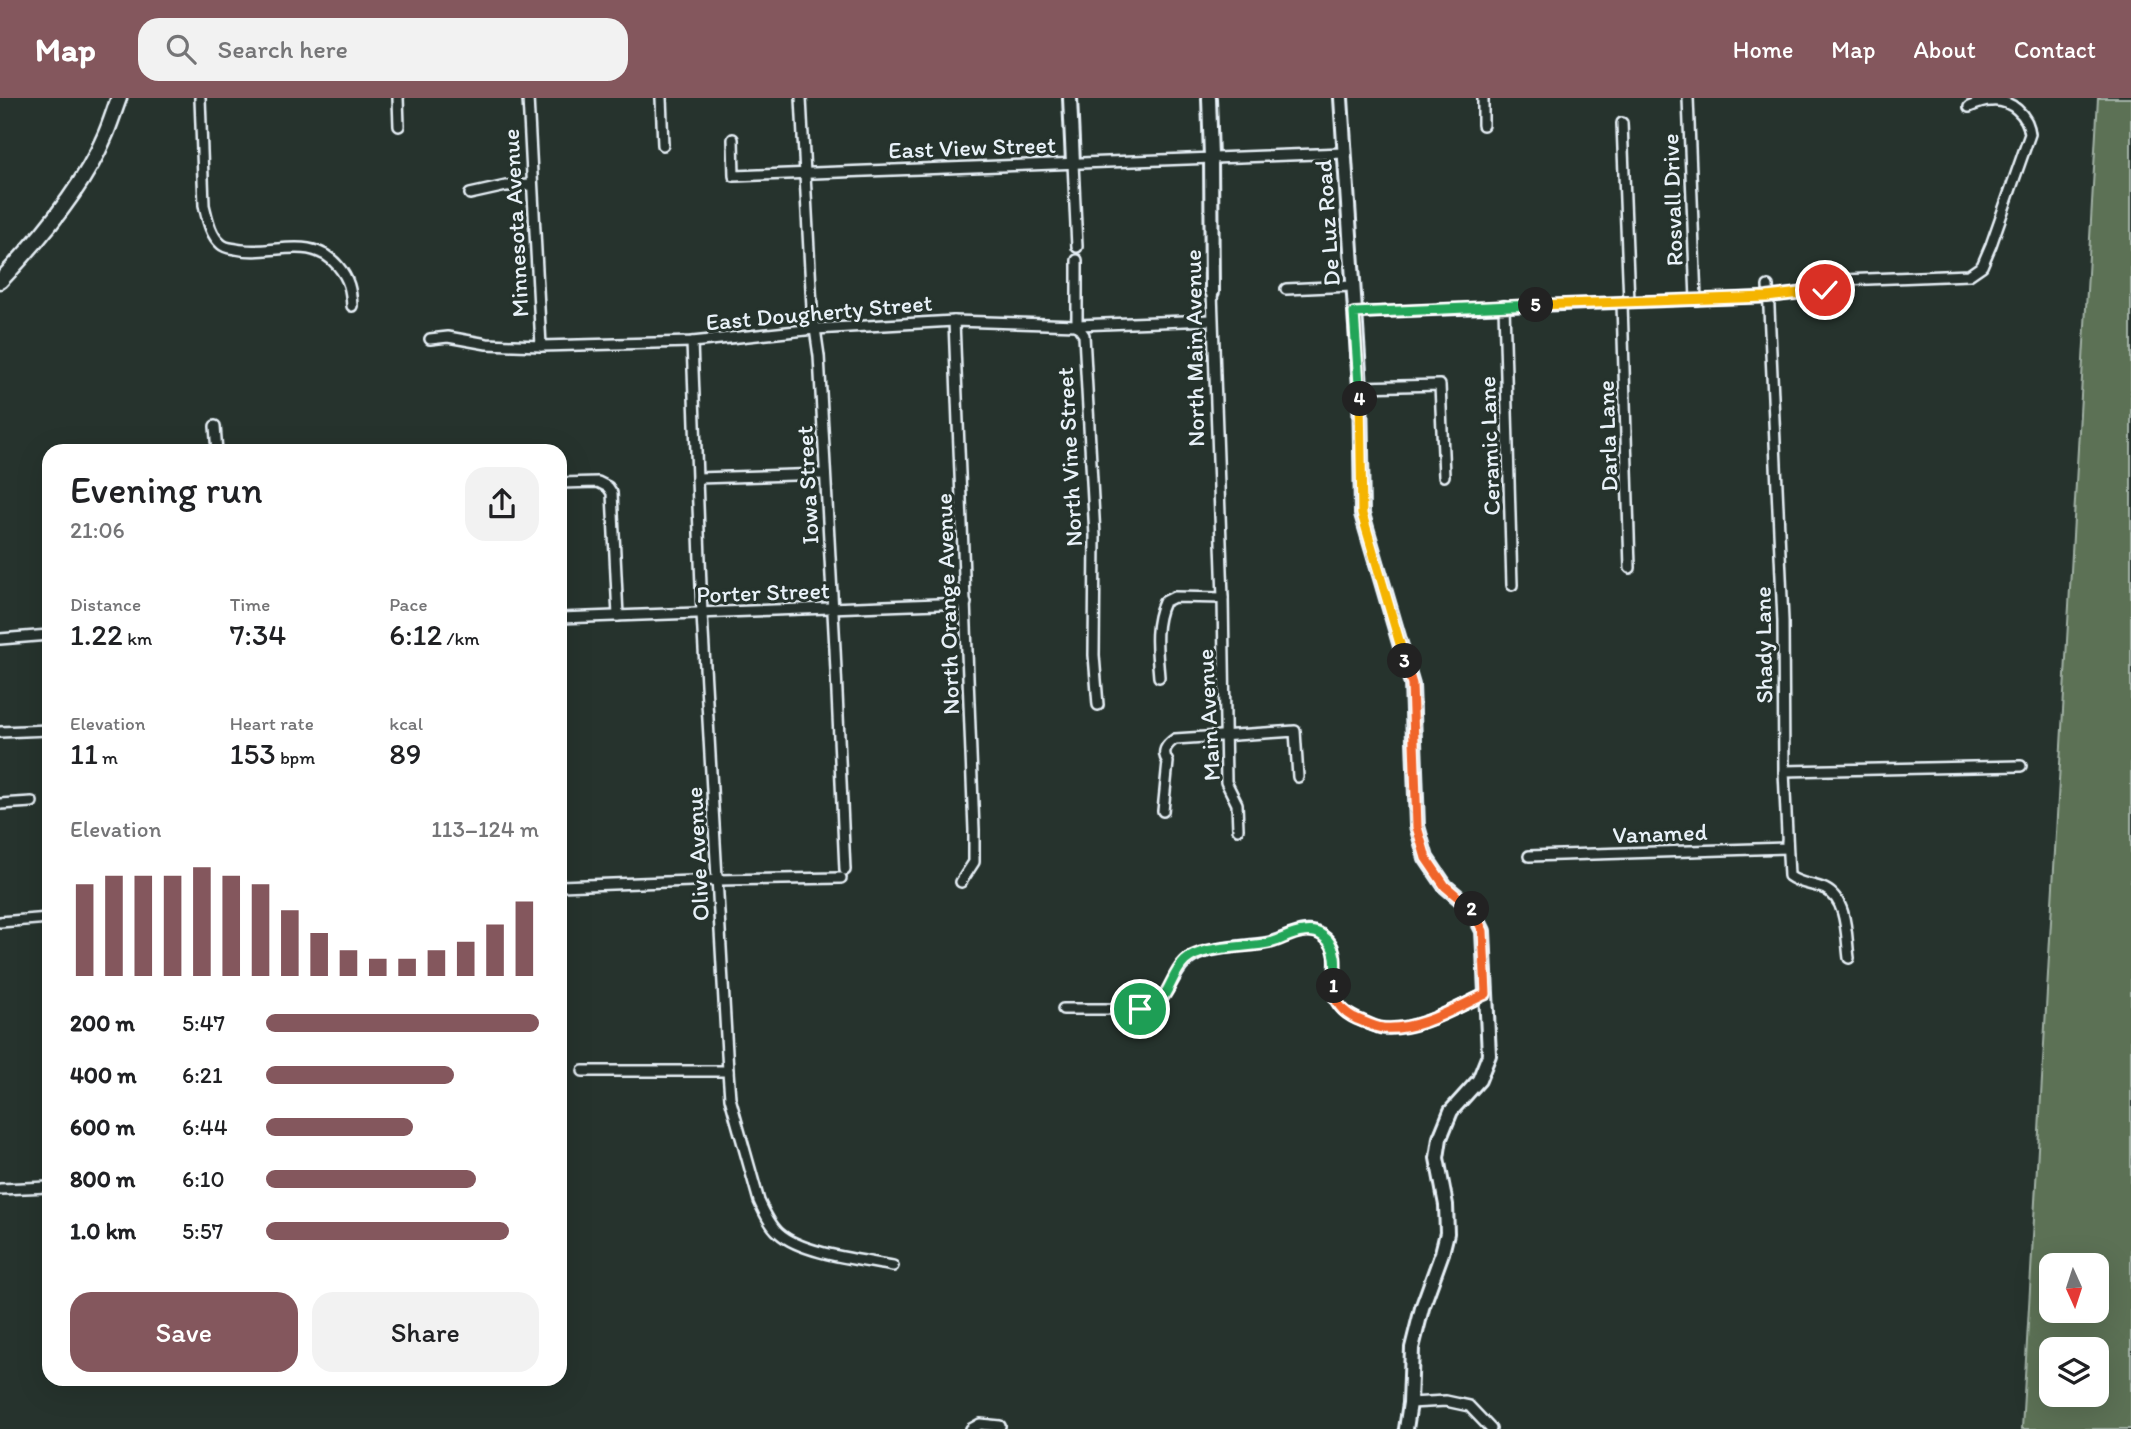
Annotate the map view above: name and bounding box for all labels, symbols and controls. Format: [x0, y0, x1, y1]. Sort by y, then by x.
search box [138, 18, 628, 81]
text: Map [35, 30, 96, 69]
icon: search [162, 30, 200, 68]
text: Search here [218, 33, 348, 65]
text: Home [1733, 35, 1793, 64]
text: Map [1831, 35, 1875, 64]
text: About [1913, 35, 1976, 64]
text: Contact [2014, 35, 2096, 64]
street label: Minnesota Avenue [496, 128, 534, 318]
street label: East View Street [888, 130, 1056, 164]
street label: Rosvall Drive [1655, 133, 1689, 267]
street label: De Luz Road [1308, 159, 1346, 287]
street label: North Main Avenue [1178, 249, 1210, 447]
pin [1795, 260, 1855, 320]
icon: check [1806, 271, 1844, 309]
street label: East Dougherty Street [704, 288, 934, 336]
pin: 5 [1518, 288, 1554, 322]
text: 5 [1531, 293, 1540, 316]
street label: North Vine Street [1050, 366, 1088, 548]
street label: Ceramic Lane [1472, 376, 1506, 516]
street label: Darla Lane [1591, 380, 1623, 492]
pin: 4 [1342, 382, 1378, 416]
text: 4 [1354, 387, 1365, 410]
street label: Iowa Street [789, 425, 825, 545]
text: Evening run [70, 467, 263, 513]
button: share [465, 467, 539, 541]
street label: North Orange Avenue [929, 493, 965, 715]
text: 21:06 [70, 516, 125, 544]
street label: Porter Street [696, 575, 830, 609]
street label: Shady Lane [1747, 586, 1779, 704]
text: Distance [70, 593, 141, 616]
text: Time [230, 593, 270, 616]
text: Pace [389, 593, 427, 616]
text: 1.22 [70, 616, 123, 653]
text: 7:34 [230, 616, 286, 653]
text: 6:12 [389, 616, 442, 653]
text: km [123, 627, 152, 650]
text: /km [442, 627, 480, 650]
pin: 3 [1388, 644, 1422, 678]
street label: Main Avenue [1190, 648, 1226, 782]
text: 3 [1399, 649, 1410, 672]
text: Elevation [70, 712, 146, 735]
text: Heart rate [230, 712, 314, 735]
text: kcal [389, 712, 423, 735]
text: 11 [70, 735, 98, 772]
text: 153 [230, 735, 276, 772]
text: 89 [389, 735, 421, 772]
text: m [98, 746, 118, 769]
text: bpm [276, 746, 315, 769]
street label: Olive Avenue [679, 786, 715, 922]
text: Elevation [70, 815, 161, 843]
text: 113–124 m [431, 815, 539, 843]
street label: Vanamed [1612, 817, 1708, 849]
pin: 2 [1454, 892, 1490, 926]
text: 2 [1467, 897, 1477, 920]
pin: 1 [1316, 968, 1352, 1004]
text: 1 [1329, 974, 1338, 997]
pin [1110, 979, 1170, 1039]
icon: arrive [1121, 990, 1159, 1028]
text: 200 m [70, 1009, 135, 1037]
text: 5:47 [182, 1009, 225, 1037]
text: 400 m [70, 1061, 137, 1089]
text: 6:21 [182, 1061, 223, 1089]
text: 600 m [70, 1113, 135, 1141]
text: 6:44 [182, 1113, 227, 1141]
text: 800 m [70, 1165, 135, 1193]
text: 6:10 [182, 1165, 225, 1193]
text: 1.0 km [70, 1217, 136, 1245]
text: 5:57 [182, 1217, 223, 1245]
north arrow [2039, 1253, 2109, 1323]
map controls [2039, 1253, 2109, 1407]
button: Save [70, 1292, 298, 1372]
button: Share [312, 1292, 539, 1372]
button: layers [2039, 1337, 2109, 1407]

